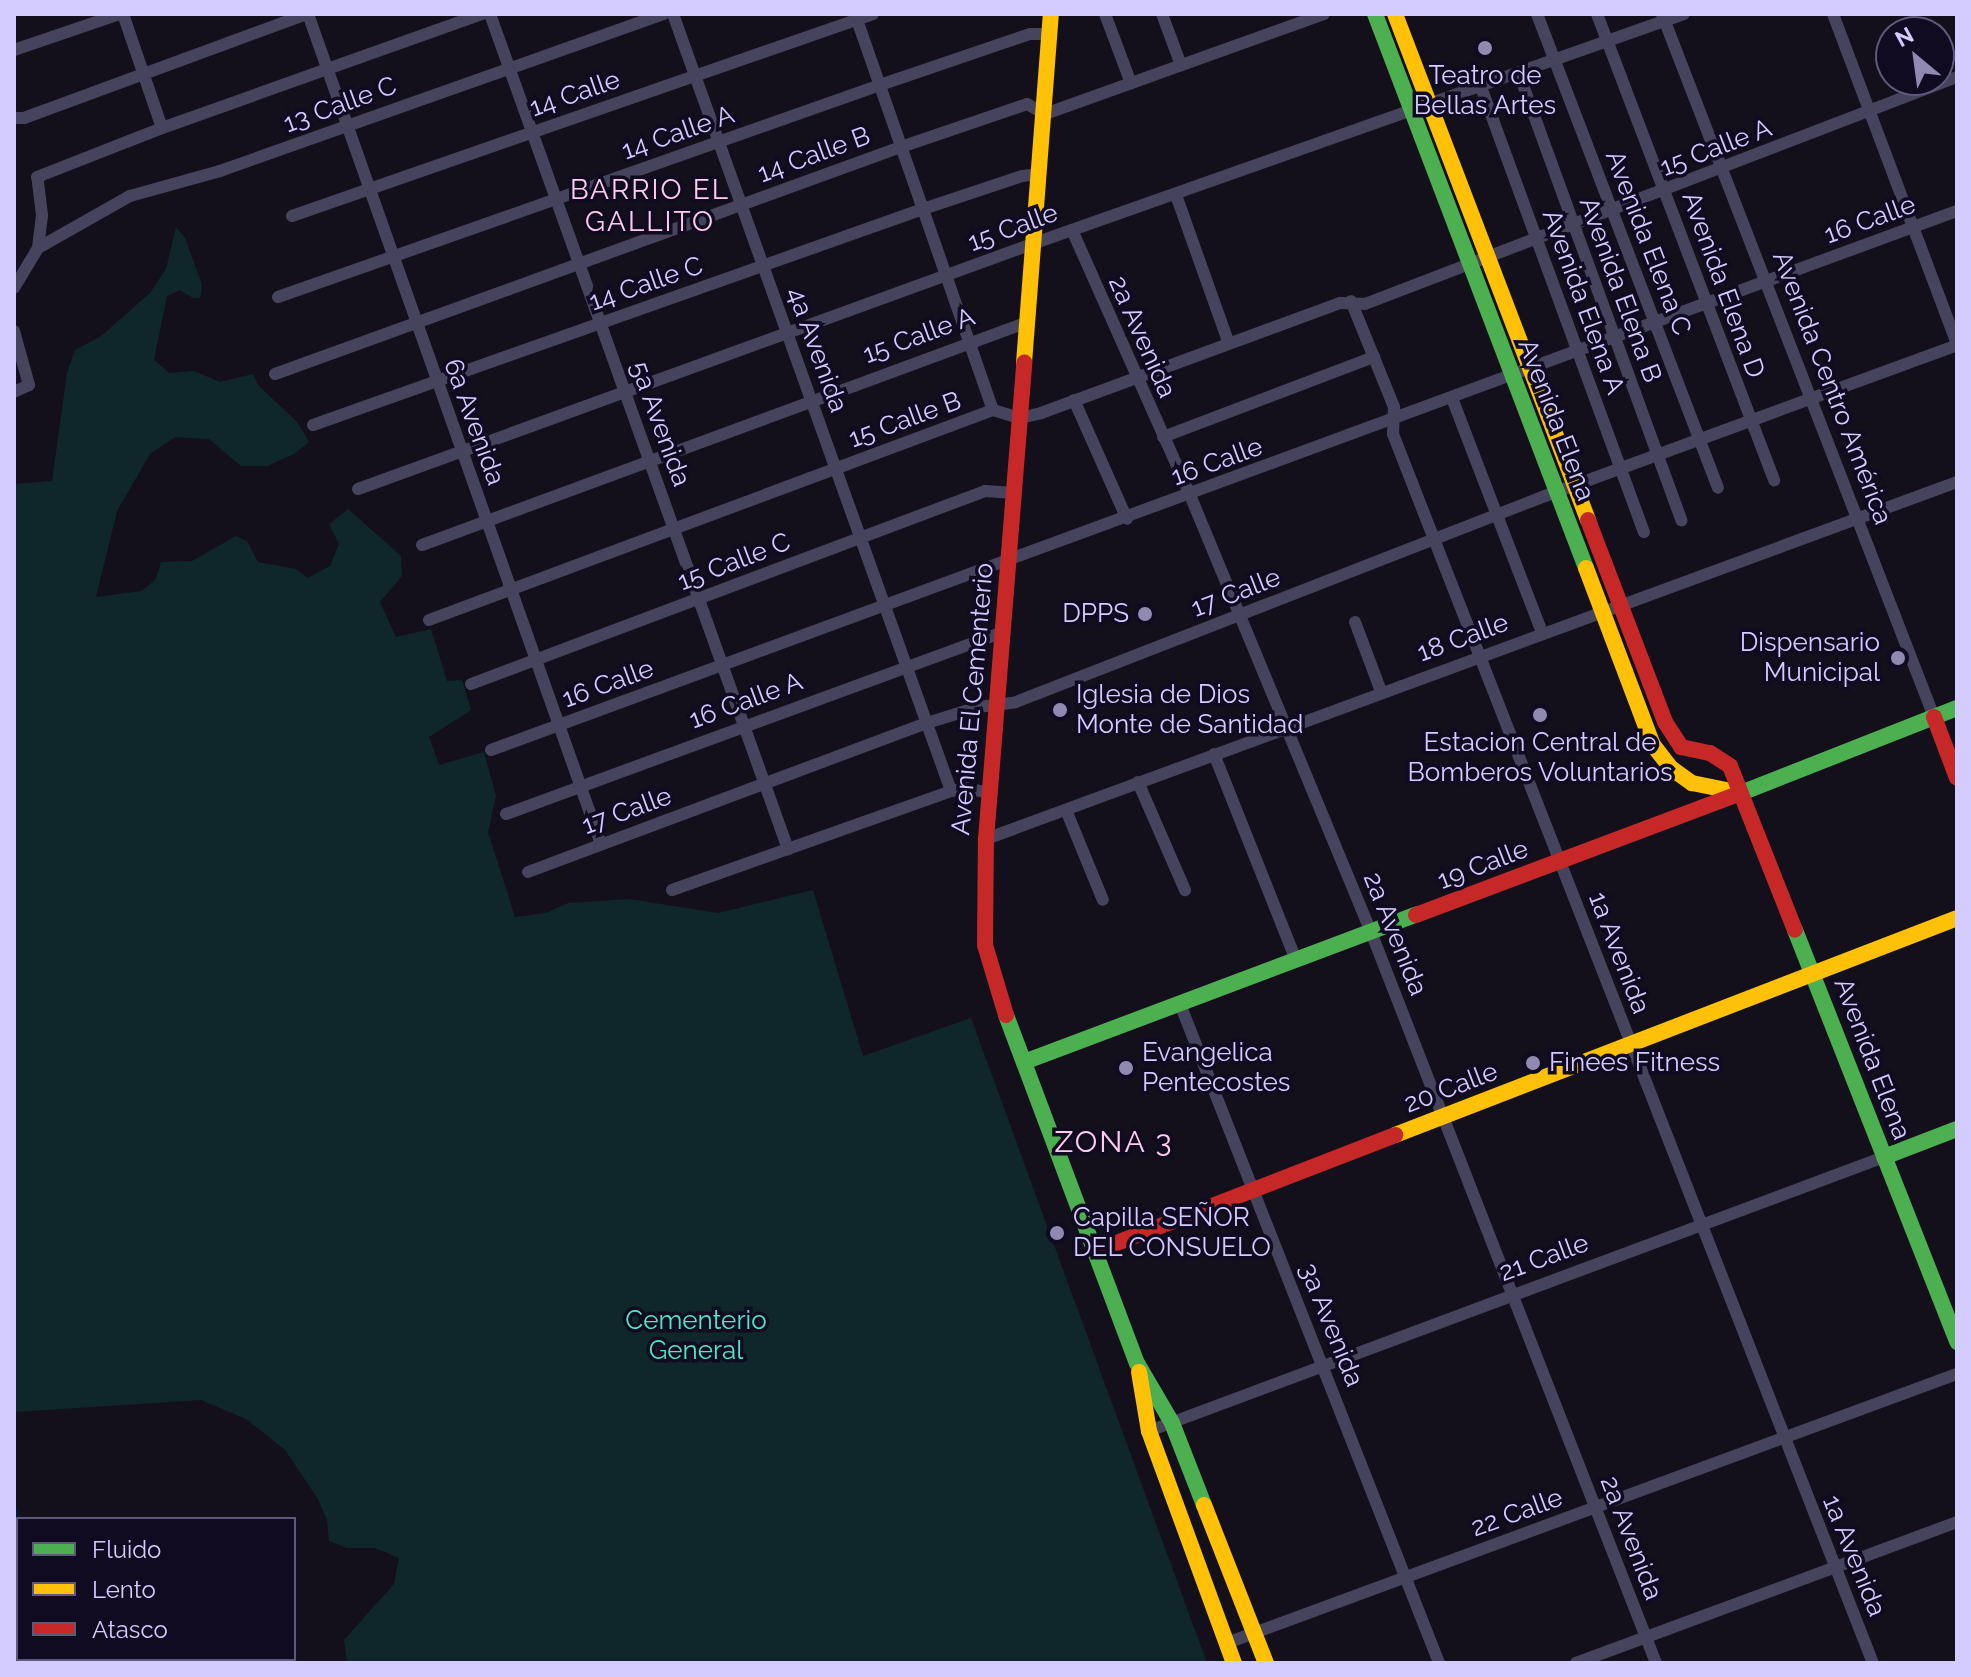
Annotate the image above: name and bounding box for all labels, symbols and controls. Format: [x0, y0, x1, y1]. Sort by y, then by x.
north arrow [1875, 16, 1955, 96]
text: N [1891, 21, 1918, 52]
marker: Teatro de Bellas Artes [1476, 39, 1494, 57]
place label: Teatro de Bellas Artes [1413, 60, 1557, 122]
street label: 14 Calle [526, 64, 624, 124]
street label: 13 Calle C [279, 70, 401, 140]
street label: 14 Calle A [617, 99, 739, 167]
street label: 15 Calle A [1656, 112, 1776, 184]
street label: 14 Calle B [754, 120, 874, 190]
street label: Avenida Elena C [1598, 146, 1698, 340]
district label: BARRIO EL GALLITO [570, 173, 730, 239]
street label: Avenida Elena D [1675, 188, 1771, 382]
street label: 16 Calle [1820, 189, 1920, 251]
street label: Avenida Elena B [1572, 193, 1668, 387]
street label: 15 Calle [964, 197, 1062, 259]
street label: Avenida Elena A [1535, 205, 1631, 399]
street label: Avenida Centro América [1765, 247, 1899, 529]
street label: 14 Calle C [585, 250, 707, 318]
street label: 2a Avenida [1101, 271, 1183, 403]
street label: 4a Avenida [780, 283, 854, 417]
street label: 15 Calle A [858, 301, 980, 371]
street label: Avenida Elena [1511, 335, 1601, 505]
street label: 6a Avenida [437, 354, 511, 490]
street label: 5a Avenida [623, 357, 697, 491]
street label: 15 Calle B [845, 385, 965, 455]
street label: 16 Calle [1167, 431, 1267, 493]
street label: 15 Calle C [673, 526, 795, 598]
street label: Avenida El Cementerio [946, 561, 1000, 837]
street label: 17 Calle [1187, 562, 1285, 624]
place label: DPPS [1062, 598, 1129, 630]
marker: DPPS [1136, 605, 1154, 623]
street label: 18 Calle [1413, 607, 1513, 669]
place label: Dispensario Municipal [1740, 627, 1880, 688]
marker: Dispensario Municipal [1887, 647, 1909, 669]
street label: 16 Calle [558, 653, 658, 715]
street label: 16 Calle A [685, 666, 807, 736]
place label: Iglesia de Dios Monte de Santidad [1076, 679, 1303, 740]
marker: Iglesia de Dios Monte de Santidad [1051, 701, 1069, 719]
marker: Estacion Central de Bomberos Voluntarios [1531, 706, 1549, 724]
place label: Estacion Central de Bomberos Voluntarios [1407, 727, 1673, 788]
street label: 17 Calle [578, 780, 676, 842]
street label: 19 Calle [1433, 834, 1533, 896]
street label: 2a Avenida [1356, 867, 1434, 1001]
street label: 1a Avenida [1581, 887, 1657, 1019]
street label: Avenida Elena [1827, 974, 1917, 1144]
place label: Evangelica Pentecostes [1142, 1037, 1290, 1098]
place label: Finees Fitness [1549, 1047, 1720, 1079]
marker: Finees Fitness [1524, 1054, 1542, 1072]
street label: 20 Calle [1400, 1056, 1502, 1120]
marker: Evangelica Pentecostes [1117, 1059, 1135, 1077]
district label: ZONA 3 [1054, 1124, 1174, 1160]
place label: Capilla SEÑOR DEL CONSUELO [1073, 1202, 1272, 1264]
marker: Capilla SEÑOR DEL CONSUELO [1048, 1224, 1066, 1242]
street label: 21 Calle [1495, 1227, 1593, 1289]
street label: 3a Avenida [1292, 1258, 1370, 1392]
park label: Cementerio General [625, 1305, 767, 1366]
street label: 2a Avenida [1593, 1471, 1669, 1605]
street label: 22 Calle [1467, 1482, 1567, 1544]
street label: 1a Avenida [1815, 1491, 1893, 1621]
legend [16, 1517, 296, 1661]
text: Fluido [92, 1535, 161, 1564]
text: Lento [92, 1575, 156, 1604]
text: Atasco [92, 1615, 168, 1644]

